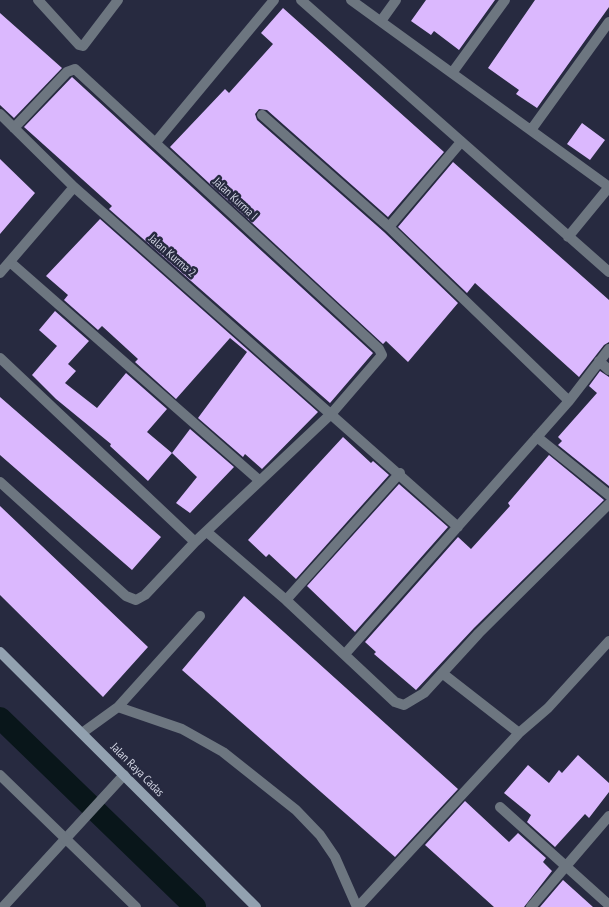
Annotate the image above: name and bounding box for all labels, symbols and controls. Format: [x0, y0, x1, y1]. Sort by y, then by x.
street label: Jalan Kurma I [210, 175, 260, 223]
street label: Jalan Kurma 2 [145, 232, 199, 280]
street label: Jalan Raya Cadas [107, 740, 167, 800]

